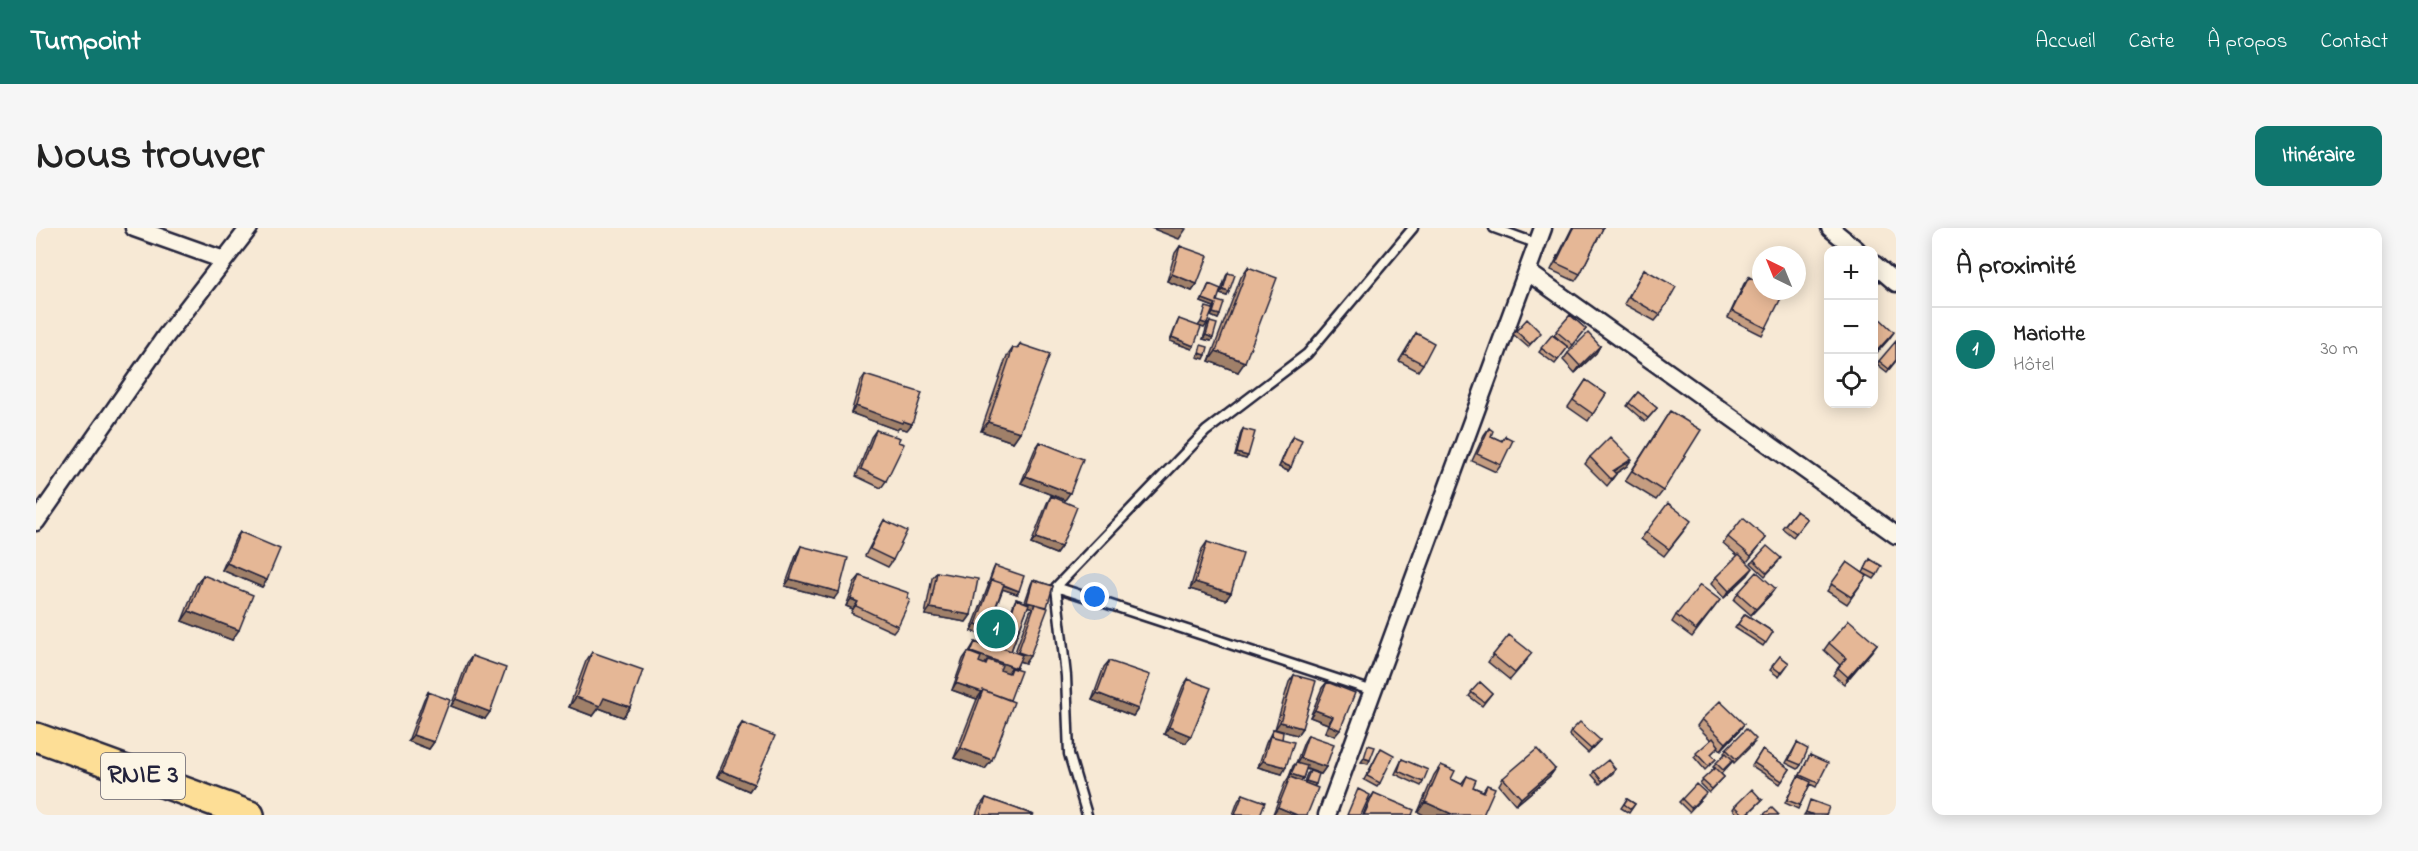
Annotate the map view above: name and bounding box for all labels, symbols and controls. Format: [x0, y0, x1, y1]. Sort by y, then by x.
text: Turnpoint [30, 22, 141, 63]
text: Accueil [2035, 27, 2096, 57]
text: Carte [2129, 27, 2174, 57]
text: À propos [2207, 27, 2287, 57]
text: Contact [2320, 27, 2388, 57]
text: Nous trouver [36, 126, 264, 187]
button: Itinéraire [2255, 126, 2382, 186]
north arrow [1752, 246, 1806, 300]
map controls [1824, 246, 1878, 408]
button: + [1824, 246, 1878, 300]
text: À proximité [1956, 248, 2076, 286]
button: − [1824, 300, 1878, 354]
text: Mariotte [2013, 319, 2085, 351]
text: 1 [1972, 335, 1979, 364]
text: 30 m [2321, 335, 2358, 364]
text: Hôtel [2013, 351, 2054, 380]
button: locate [1824, 354, 1878, 408]
your location [1080, 582, 1109, 611]
pin: 1 [976, 606, 1016, 652]
road number: RNIE 3 [101, 753, 185, 799]

